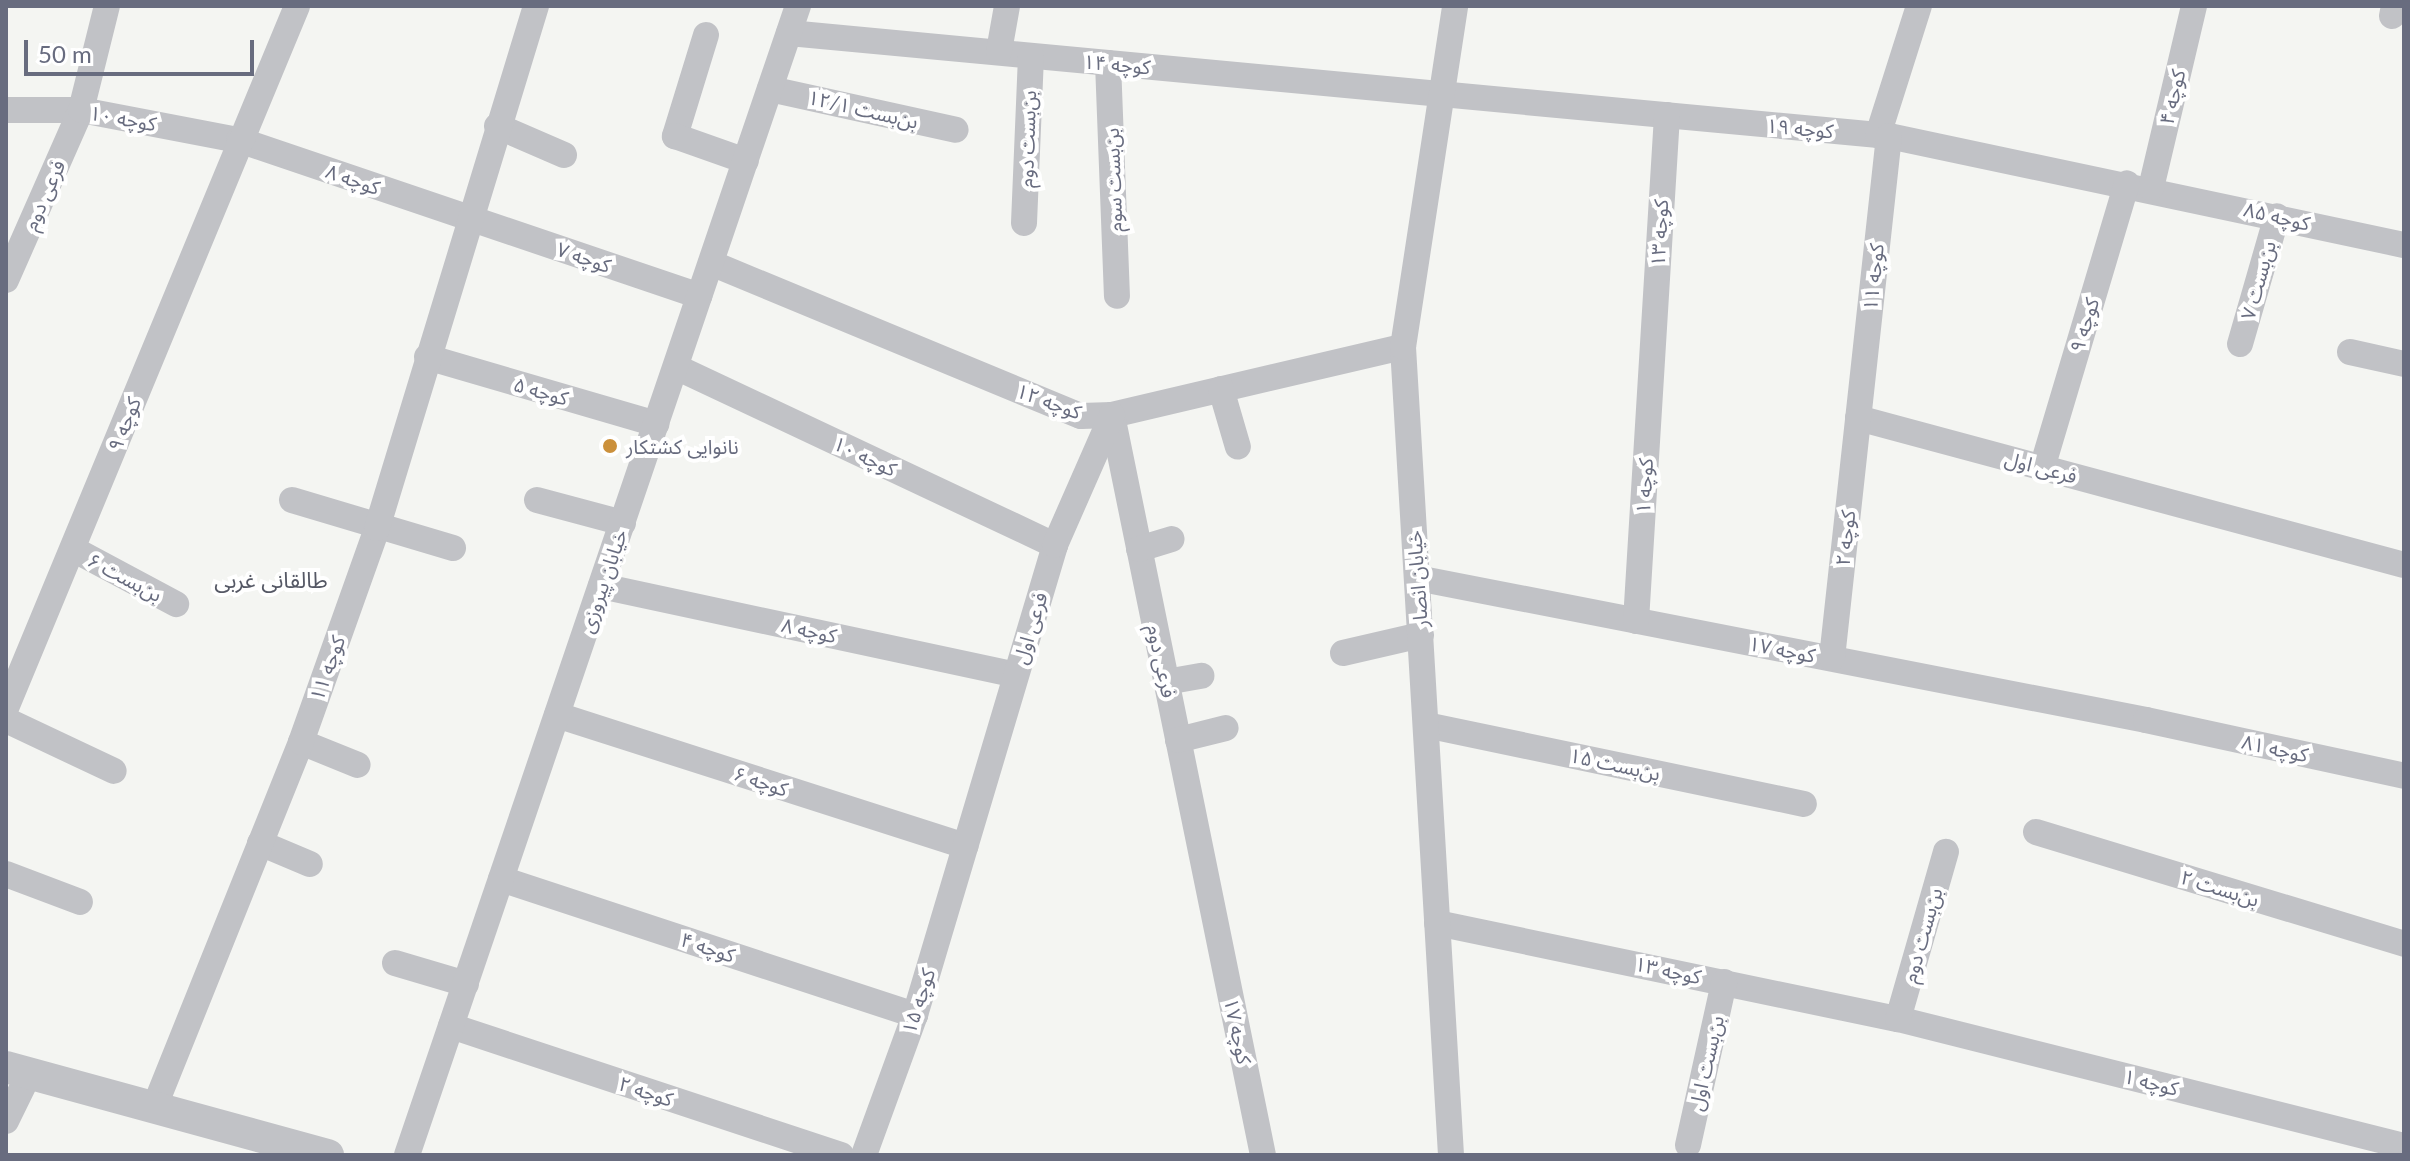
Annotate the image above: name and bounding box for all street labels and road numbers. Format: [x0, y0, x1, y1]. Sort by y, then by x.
street label: کوچه ۱۴ [1082, 49, 1152, 79]
street label: کوچه ۴ [2154, 67, 2190, 127]
street label: بن‌بست ۱۲/۱ [805, 85, 921, 133]
street label: بن‌بست دوم [1013, 90, 1041, 188]
street label: کوچه ۱۰ [88, 100, 158, 136]
street label: کوچه ۱۹ [1765, 113, 1835, 143]
street label: بن‌بست سوم [1099, 128, 1127, 232]
street label: فرعی دوم [18, 156, 70, 234]
street label: کوچه ۸ [323, 159, 383, 199]
street label: کوچه ۸۵ [2242, 197, 2312, 235]
street label: کوچه ۱۳ [1645, 199, 1673, 267]
street label: کوچه ۷ [554, 237, 614, 277]
street label: بن‌بست ۷ [2235, 238, 2281, 322]
street label: کوچه ۱۱ [1858, 242, 1888, 312]
street label: کوچه ۹ [2064, 295, 2104, 355]
street label: کوچه ۵ [511, 372, 571, 410]
street label: کوچه ۱۲ [1013, 378, 1085, 424]
street label: کوچه ۹ [102, 394, 146, 454]
street label: کوچه ۱۰ [829, 431, 901, 481]
street label: فرعی اول [2002, 446, 2080, 488]
street label: کوچه ۱ [1631, 458, 1657, 514]
street label: کوچه ۲ [1830, 509, 1860, 567]
street label: خیابان پیروزی [574, 526, 632, 636]
street label: خیابان انصار [1402, 530, 1432, 628]
street label: بن‌بست ۶ [84, 547, 166, 607]
street label: فرعی اول [1008, 589, 1052, 667]
street label: کوچه ۸ [779, 612, 839, 648]
street label: فرعی دوم [1143, 622, 1181, 700]
street label: کوچه ۱۷ [1747, 631, 1817, 667]
street label: کوچه ۱۱ [304, 632, 350, 704]
street label: کوچه ۸۱ [2240, 729, 2310, 767]
street label: بن‌بست ۱۵ [1567, 743, 1663, 785]
street label: کوچه ۶ [731, 761, 791, 801]
street label: بن‌بست ۲ [2178, 865, 2262, 911]
street label: بن‌بست دوم [1897, 885, 1947, 985]
street label: کوچه ۴ [678, 927, 738, 967]
street label: کوچه ۱۳ [1633, 951, 1703, 989]
street label: کوچه ۱۵ [896, 965, 940, 1037]
street label: کوچه ۱۷ [1219, 996, 1257, 1066]
street label: بن‌بست اول [1683, 1013, 1729, 1113]
street label: کوچه ۱ [2121, 1064, 2181, 1100]
street label: کوچه ۲ [616, 1071, 676, 1111]

